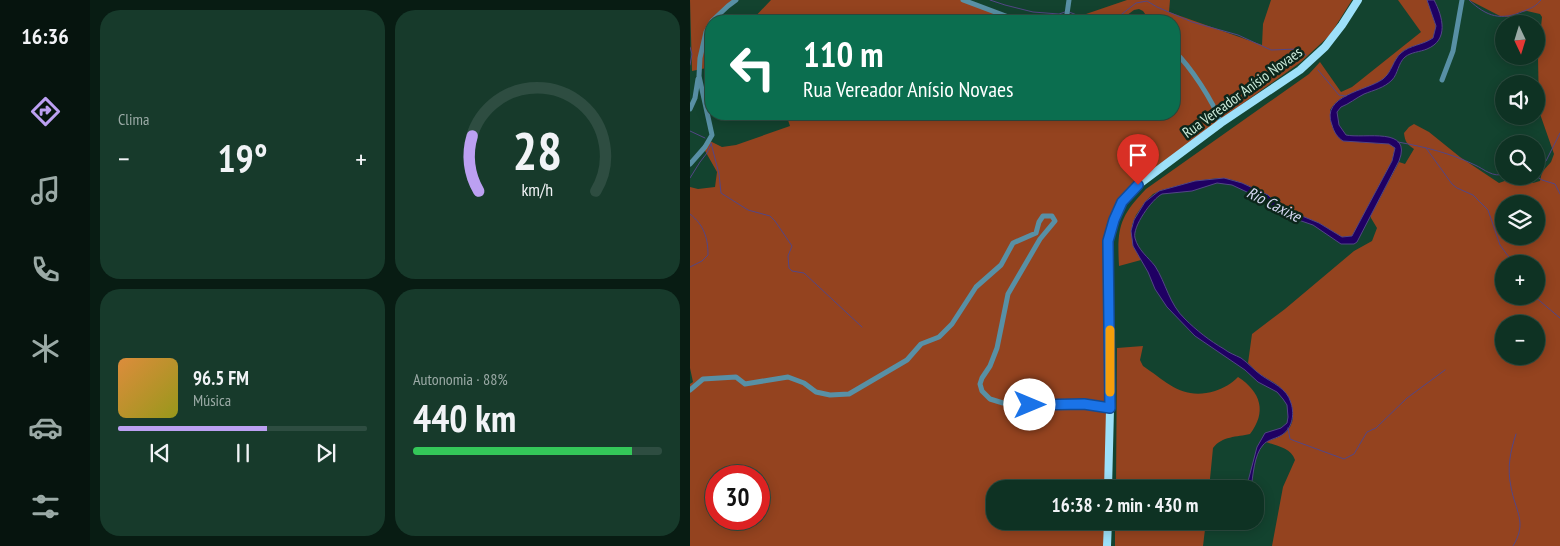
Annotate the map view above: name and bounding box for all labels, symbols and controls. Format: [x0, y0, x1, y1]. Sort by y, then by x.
north arrow [1495, 15, 1545, 65]
map controls [1495, 15, 1545, 365]
text: 16:36 [21, 22, 69, 50]
text: 110 m [803, 31, 884, 77]
icon: left [720, 35, 785, 100]
street label: Rua Vereador Anísio Novaes [1178, 42, 1306, 142]
text: Rua Vereador Anísio Novaes [803, 75, 1013, 103]
button: sound [1495, 75, 1545, 125]
icon: directions [28, 94, 63, 129]
text: Clima [118, 109, 149, 129]
text: 28 [513, 117, 562, 184]
text: 19° [217, 133, 268, 182]
pin [1117, 134, 1159, 185]
button: search [1495, 135, 1545, 185]
text: − [118, 140, 130, 177]
text: + [355, 140, 367, 177]
icon: arrive [1124, 141, 1152, 169]
icon: music [28, 173, 63, 208]
text: km/h [522, 178, 553, 201]
water label: Rio Caxixe [1244, 182, 1306, 227]
button: layers [1495, 195, 1545, 245]
icon: phone [28, 252, 63, 287]
button: + [1495, 255, 1545, 305]
button: − [1495, 315, 1545, 365]
icon: climate [28, 331, 63, 366]
text: 96.5 FM [193, 366, 249, 390]
text: Autonomia · 88% [413, 369, 508, 389]
position arrow [1003, 378, 1055, 430]
text: Música [193, 390, 231, 410]
text: 440 km [413, 393, 516, 442]
icon: car [28, 410, 63, 445]
icon: previous [146, 439, 174, 467]
icon: pause [229, 439, 257, 467]
icon: next [312, 439, 340, 467]
speed limit sign: 30 [705, 465, 770, 530]
icon: filters [28, 489, 63, 524]
text: 16:38 · 2 min · 430 m [1052, 493, 1198, 517]

